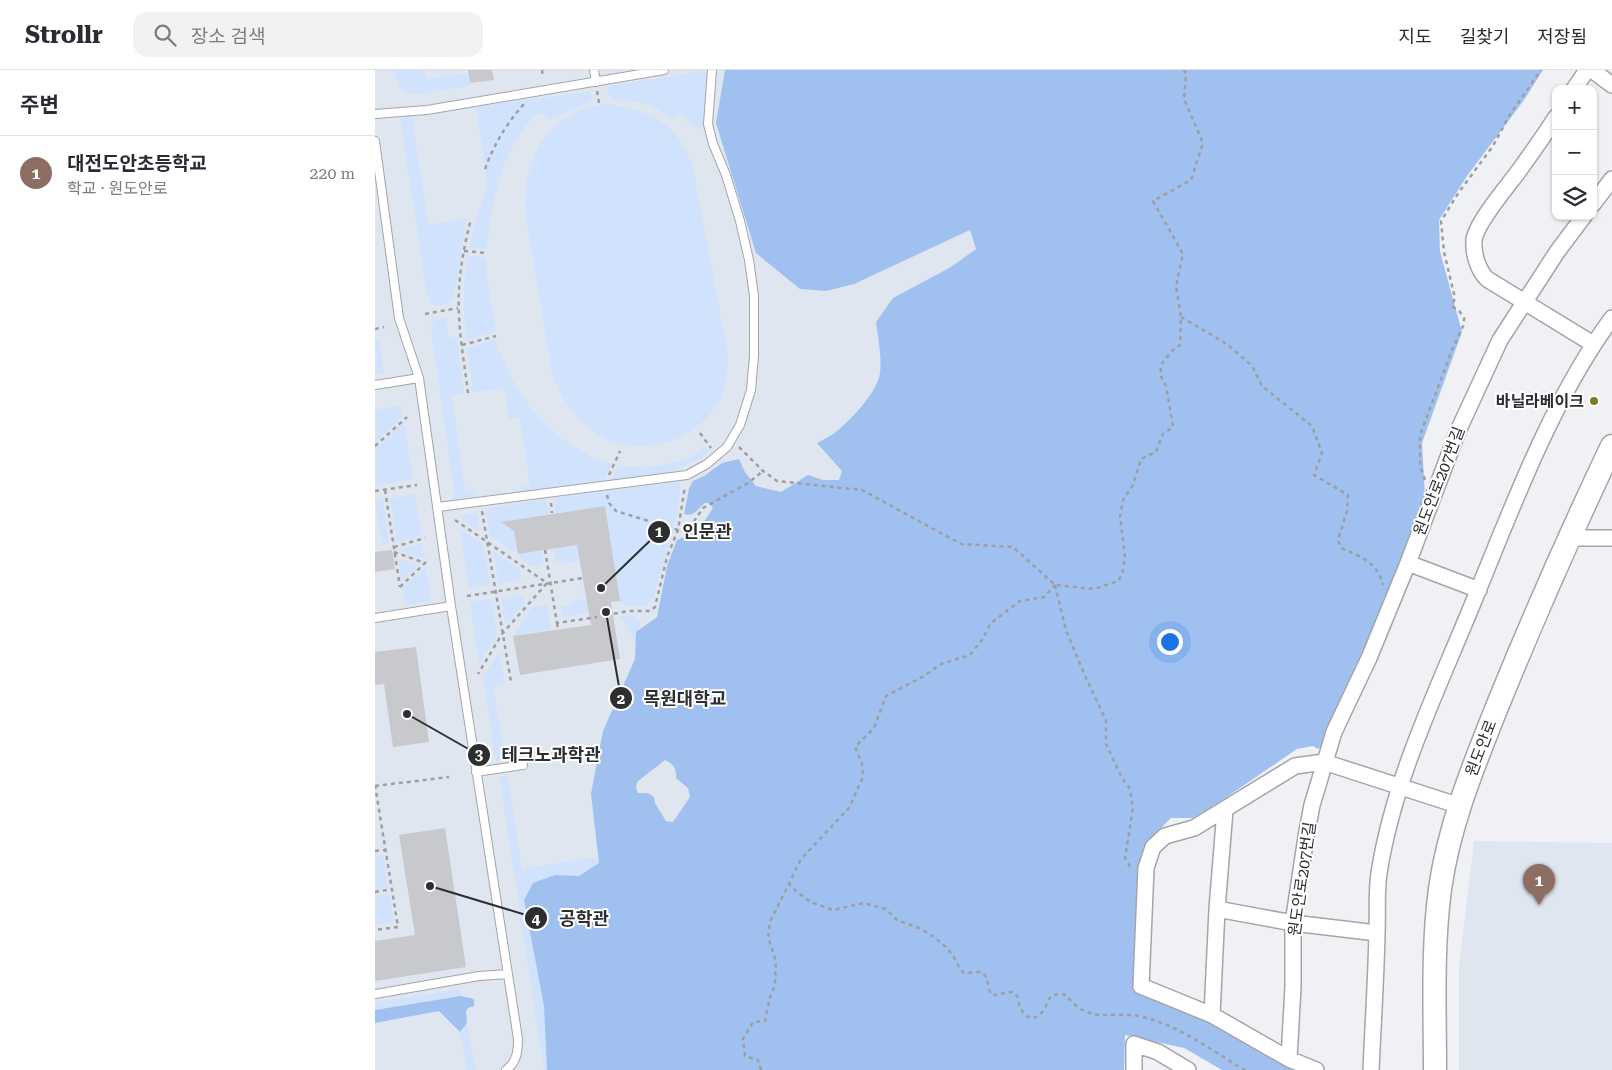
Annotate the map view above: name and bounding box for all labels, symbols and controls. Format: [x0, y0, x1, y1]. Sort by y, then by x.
search box [133, 12, 483, 57]
text: Strollr [25, 21, 103, 49]
icon: search [151, 21, 179, 49]
text: 장소 검색 [191, 25, 266, 48]
text: 지도 [1399, 26, 1432, 47]
text: 길찾기 [1460, 26, 1509, 47]
text: 저장됨 [1537, 26, 1587, 47]
map controls [1552, 85, 1597, 220]
button: + [1552, 85, 1597, 130]
text: 주변 [20, 93, 59, 117]
button: − [1552, 130, 1597, 175]
text: 대전도안초등학교 [67, 152, 207, 175]
text: 1 [32, 164, 40, 183]
text: 220 m [309, 164, 355, 183]
button: layers [1552, 175, 1597, 220]
text: 학교 · 원도안로 [67, 179, 167, 198]
place label: 바닐라베이크 [1496, 392, 1584, 411]
marker: 바닐라베이크 [1588, 395, 1600, 407]
street label: 원도안로207번길 [1409, 424, 1469, 538]
callout: 인문관 [647, 516, 742, 549]
text: 인문관 [682, 521, 732, 542]
text: 1 [655, 523, 664, 541]
your location [1157, 629, 1183, 655]
callout: 목원대학교 [609, 682, 737, 715]
text: 목원대학교 [644, 688, 726, 709]
text: 2 [617, 690, 625, 708]
street label: 원도안로 [1462, 717, 1501, 779]
callout: 테크노과학관 [467, 739, 611, 772]
text: 테크노과학관 [501, 744, 601, 765]
text: 3 [475, 746, 484, 764]
street label: 원도안로207번길 [1285, 821, 1319, 937]
pin: 1 [1523, 864, 1555, 905]
callout: 공학관 [524, 902, 619, 935]
text: 공학관 [559, 908, 609, 929]
text: 4 [532, 910, 541, 928]

